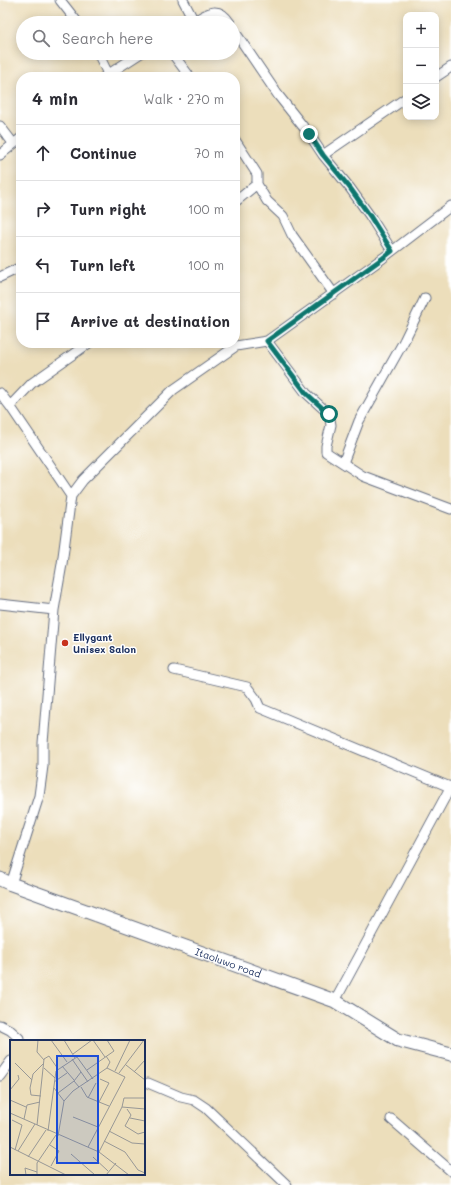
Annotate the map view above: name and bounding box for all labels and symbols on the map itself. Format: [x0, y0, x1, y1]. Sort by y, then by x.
route end [300, 125, 318, 143]
route start [320, 405, 338, 423]
place label: Ellygant Unisex Salon [73, 630, 136, 656]
marker: Ellygant Unisex Salon [60, 638, 70, 648]
street label: Itaoluwo road [193, 944, 263, 981]
inset map [10, 1040, 145, 1175]

